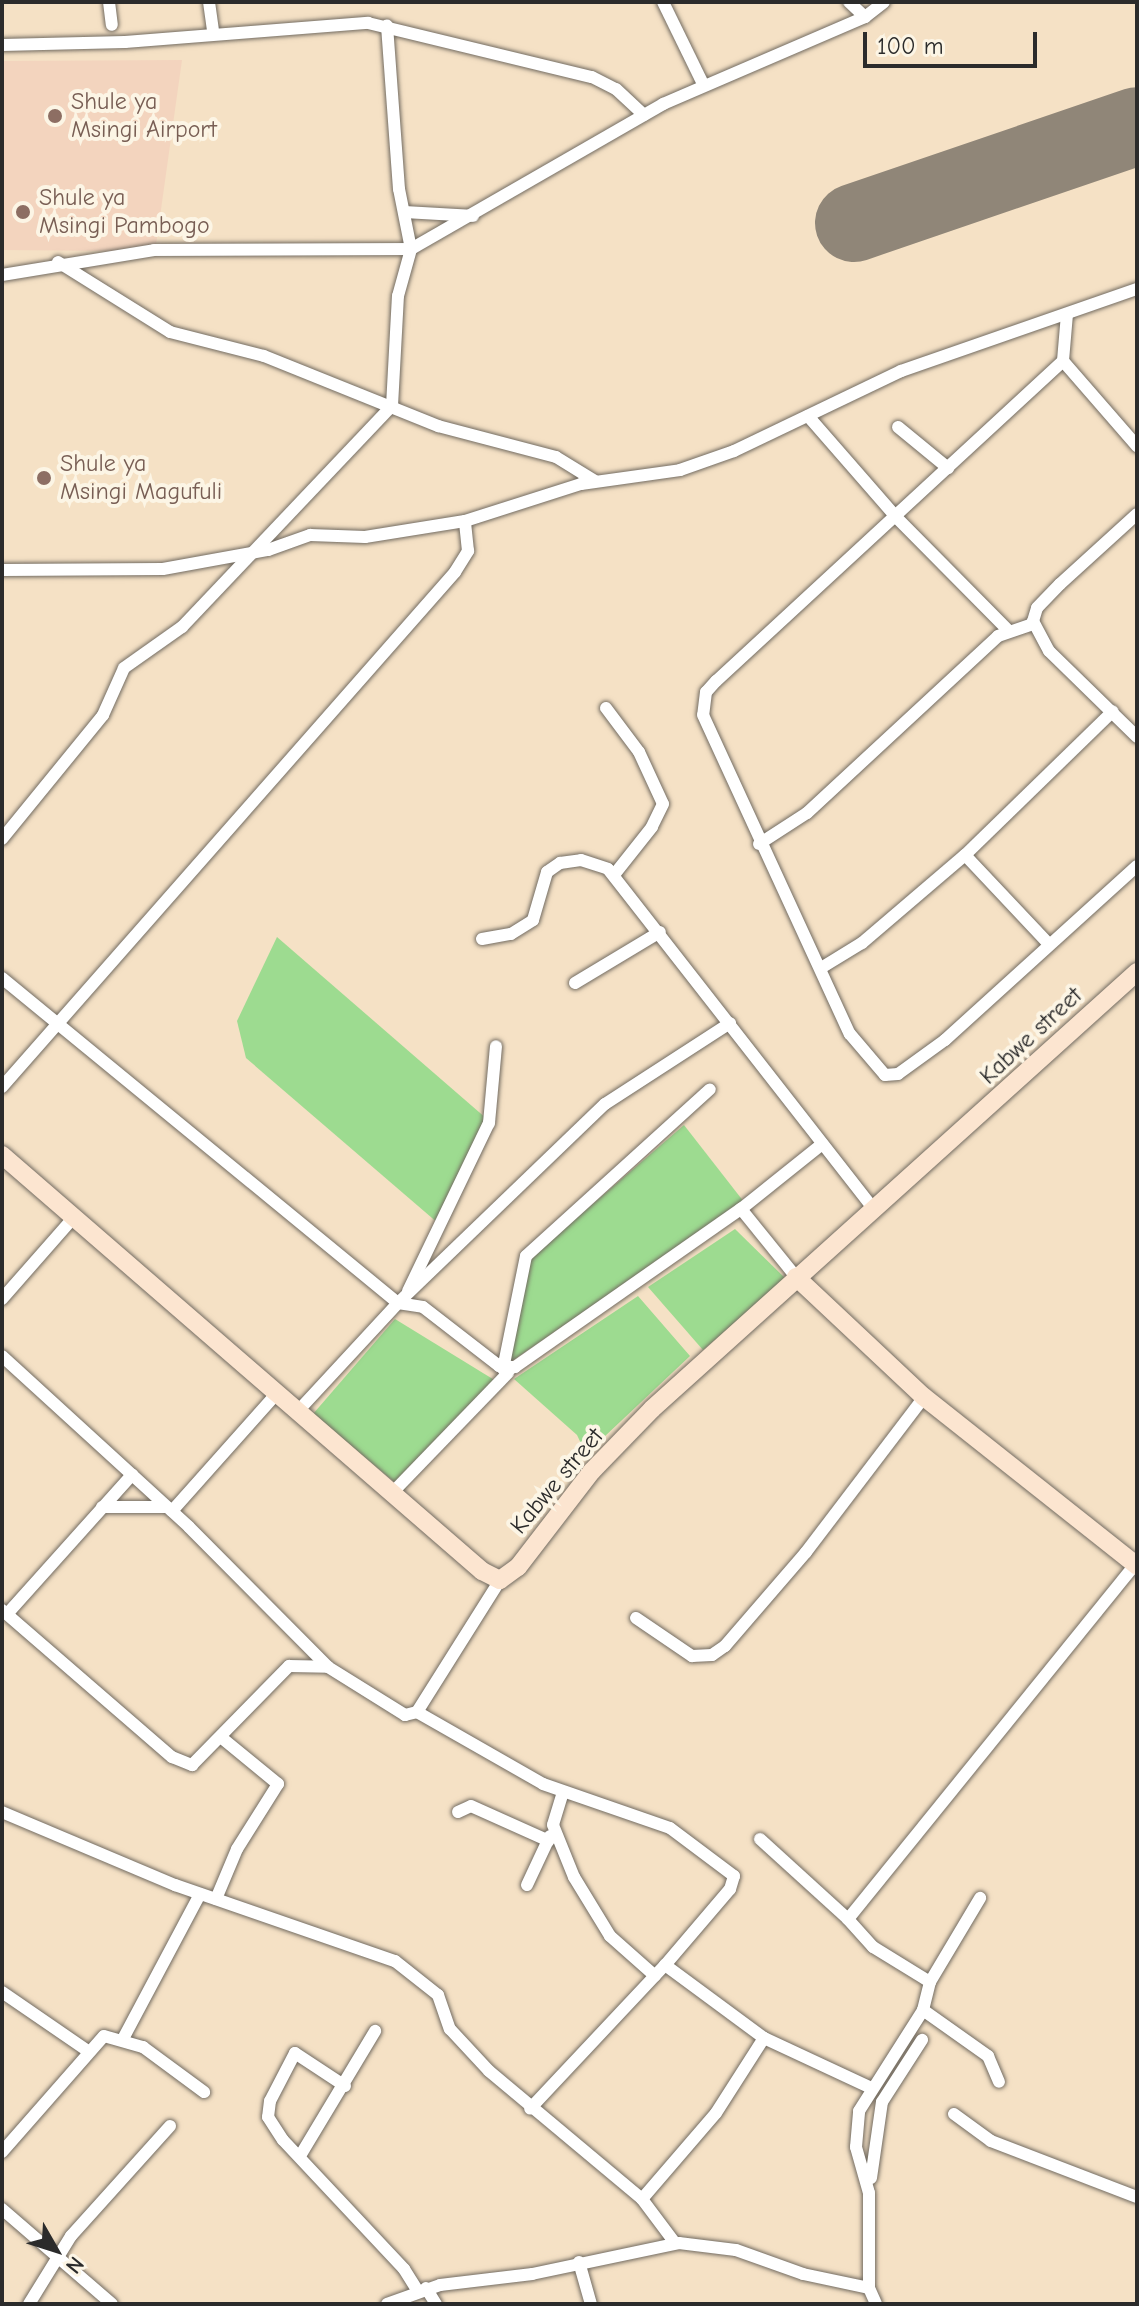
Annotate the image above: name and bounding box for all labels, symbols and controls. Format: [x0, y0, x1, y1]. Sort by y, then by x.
scale bar [867, 16, 1041, 66]
text: 100 m [877, 32, 944, 60]
place label: Shule ya Msingi Airport [71, 88, 217, 144]
marker: Shule ya Msingi Airport [46, 107, 64, 125]
place label: Shule ya Msingi Pambogo [39, 184, 210, 240]
marker: Shule ya Msingi Pambogo [14, 203, 32, 221]
place label: Shule ya Msingi Magufuli [60, 450, 222, 506]
marker: Shule ya Msingi Magufuli [35, 469, 53, 487]
street label: Kabwe street [974, 981, 1088, 1091]
street label: Kabwe street [504, 1422, 610, 1540]
north arrow [16, 2210, 96, 2290]
text: N [60, 2251, 89, 2279]

